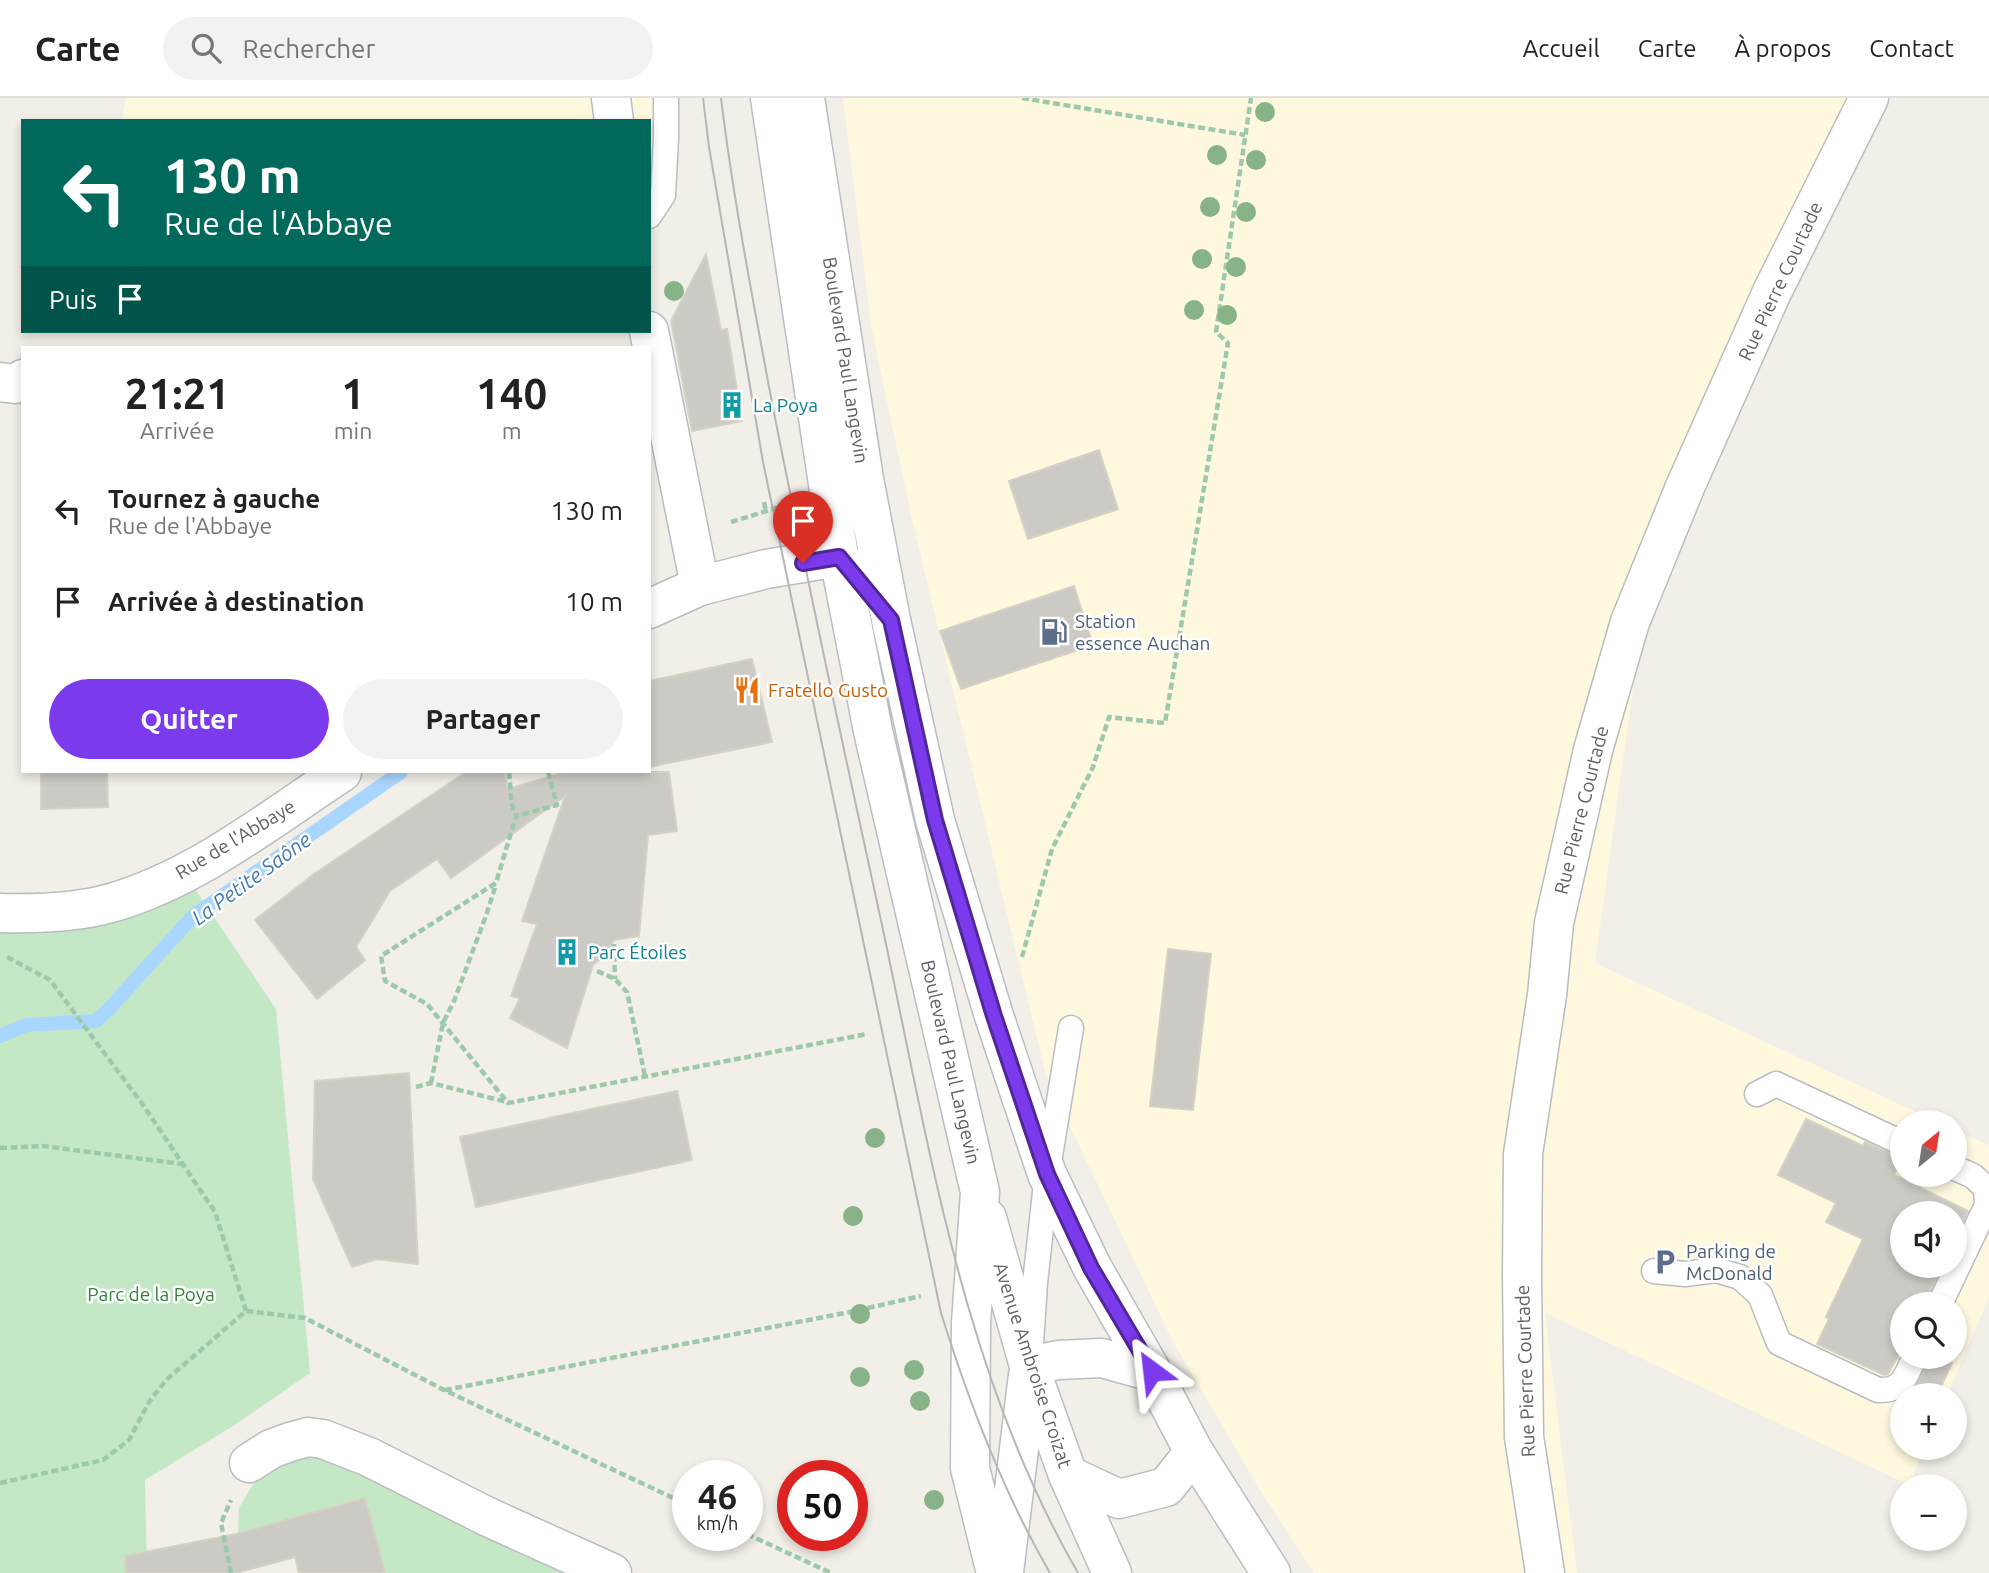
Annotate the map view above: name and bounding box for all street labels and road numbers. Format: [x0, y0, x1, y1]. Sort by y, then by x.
street label: Rue Pierre Courtade [1734, 198, 1826, 364]
street label: Boulevard Paul Langevin [819, 255, 873, 465]
street label: Rue Pierre Courtade [1549, 723, 1613, 897]
street label: Rue de l'Abbaye [171, 795, 299, 883]
street label: Boulevard Paul Langevin [917, 958, 985, 1166]
street label: Avenue Ambroise Croizat [989, 1259, 1077, 1471]
street label: Rue Pierre Courtade [1511, 1284, 1539, 1458]

